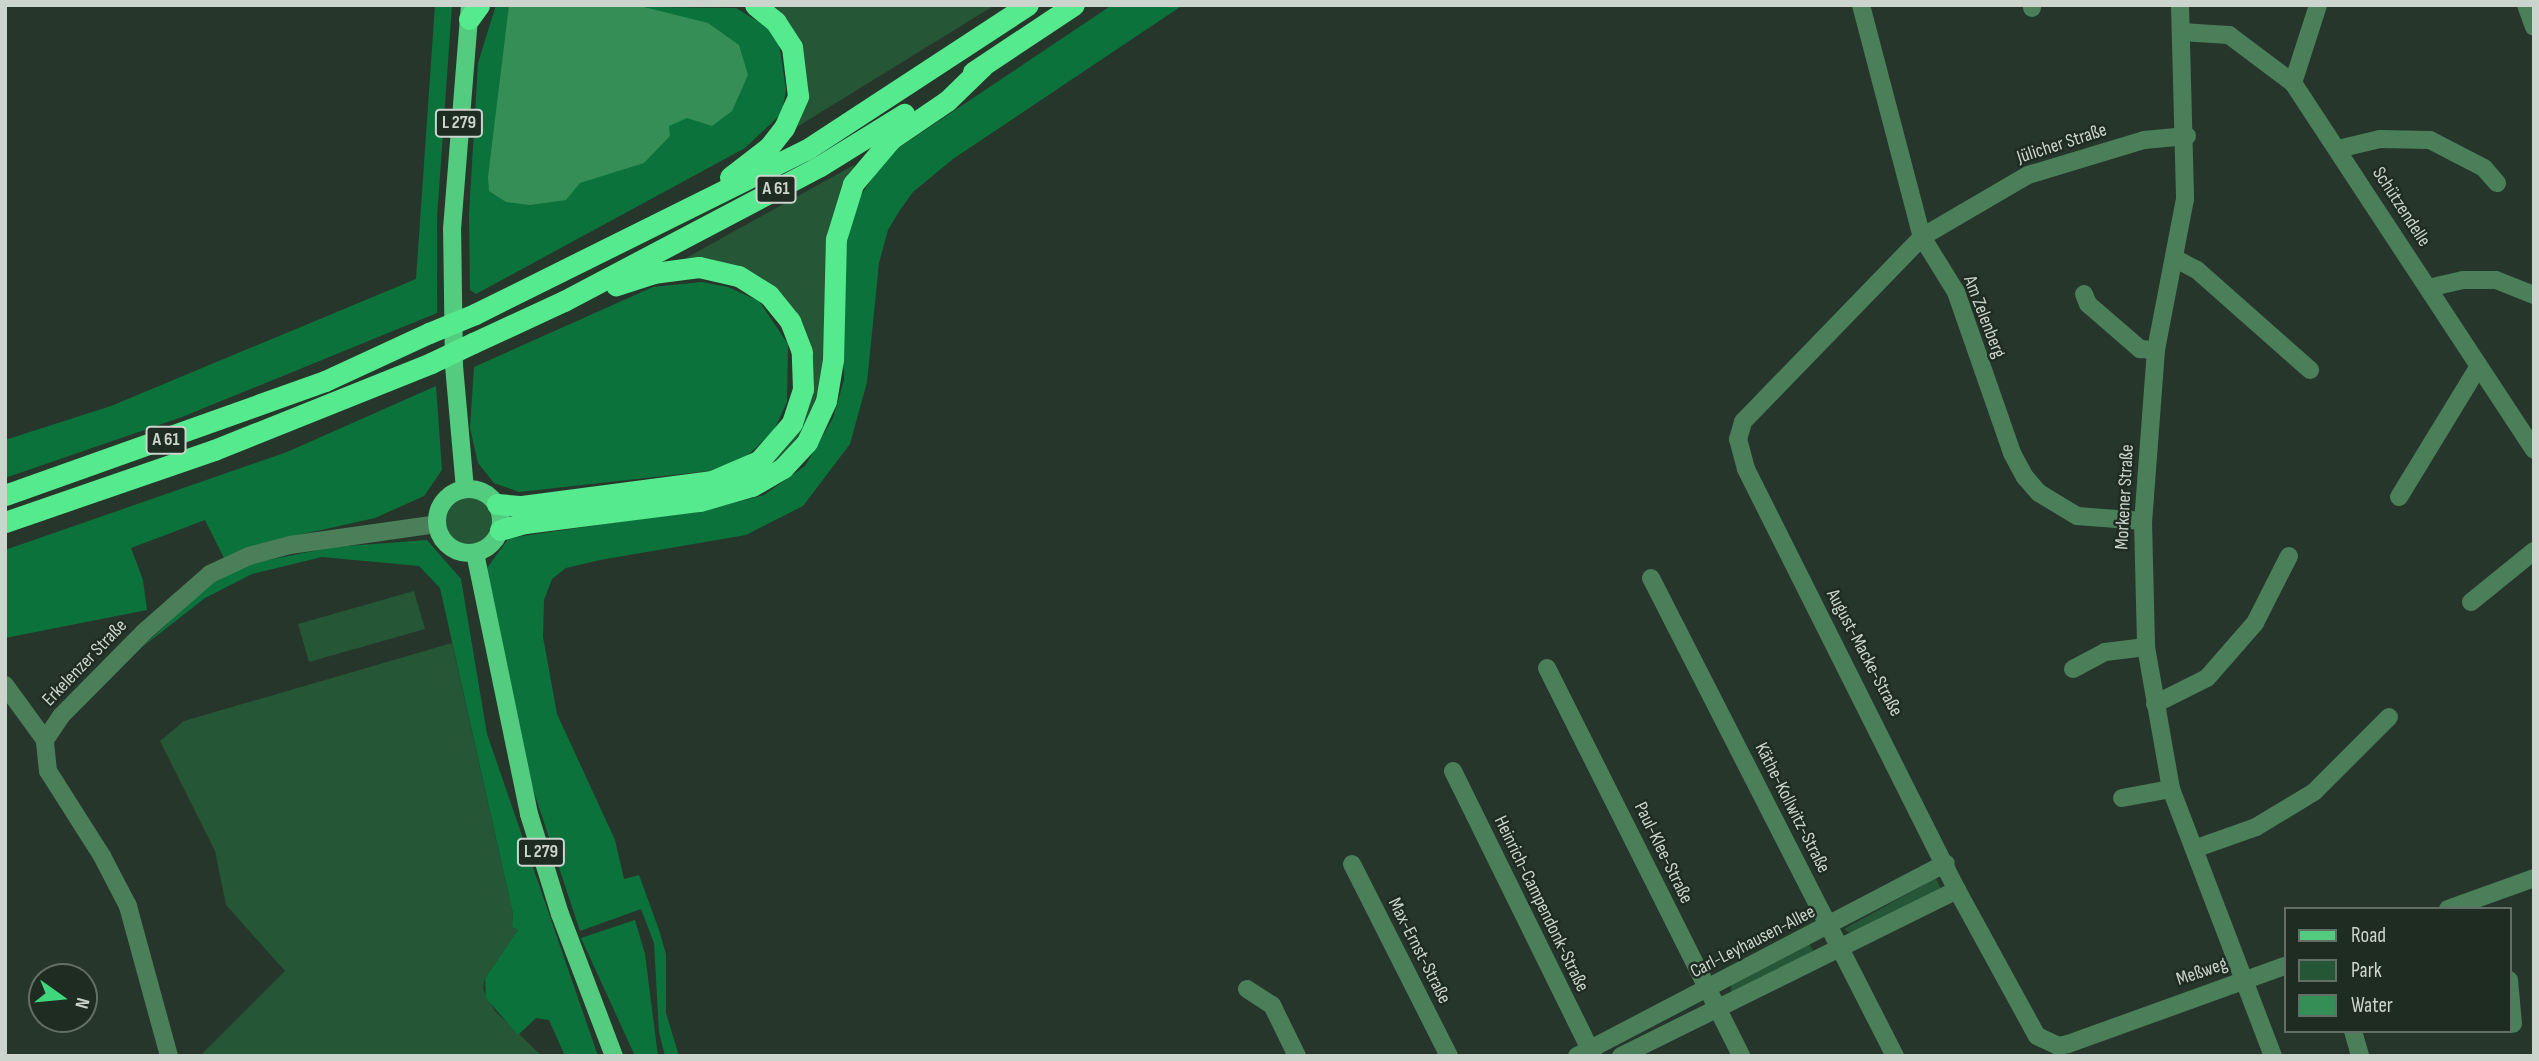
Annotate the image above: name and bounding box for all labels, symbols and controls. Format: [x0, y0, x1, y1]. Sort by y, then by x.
road number: L 279 [434, 109, 484, 138]
street label: Jülicher Straße [2014, 119, 2110, 169]
street label: Schützendelle [2367, 163, 2435, 251]
road number: A 61 [755, 174, 797, 204]
street label: Am Zelenberg [1958, 273, 2010, 361]
road number: A 61 [145, 426, 187, 454]
street label: Morkener Straße [2111, 444, 2139, 550]
street label: August-Macke-Straße [1821, 585, 1907, 721]
street label: Erkelenzer Straße [38, 615, 132, 711]
street label: Käthe-Kollwitz-Straße [1749, 739, 1835, 877]
street label: Paul-Klee-Straße [1629, 799, 1697, 907]
street label: Heinrich-Campendonk-Straße [1489, 812, 1593, 996]
road number: L 279 [516, 838, 566, 866]
street label: Max-Ernst-Straße [1383, 894, 1455, 1008]
street label: Carl-Leyhausen-Allee [1687, 901, 1819, 983]
legend [2284, 907, 2511, 1033]
text: Road [2351, 923, 2386, 948]
street label: Meßweg [2173, 953, 2231, 991]
text: Park [2351, 958, 2382, 983]
north arrow [28, 963, 98, 1033]
text: Water [2351, 993, 2393, 1018]
text: N [69, 995, 94, 1011]

